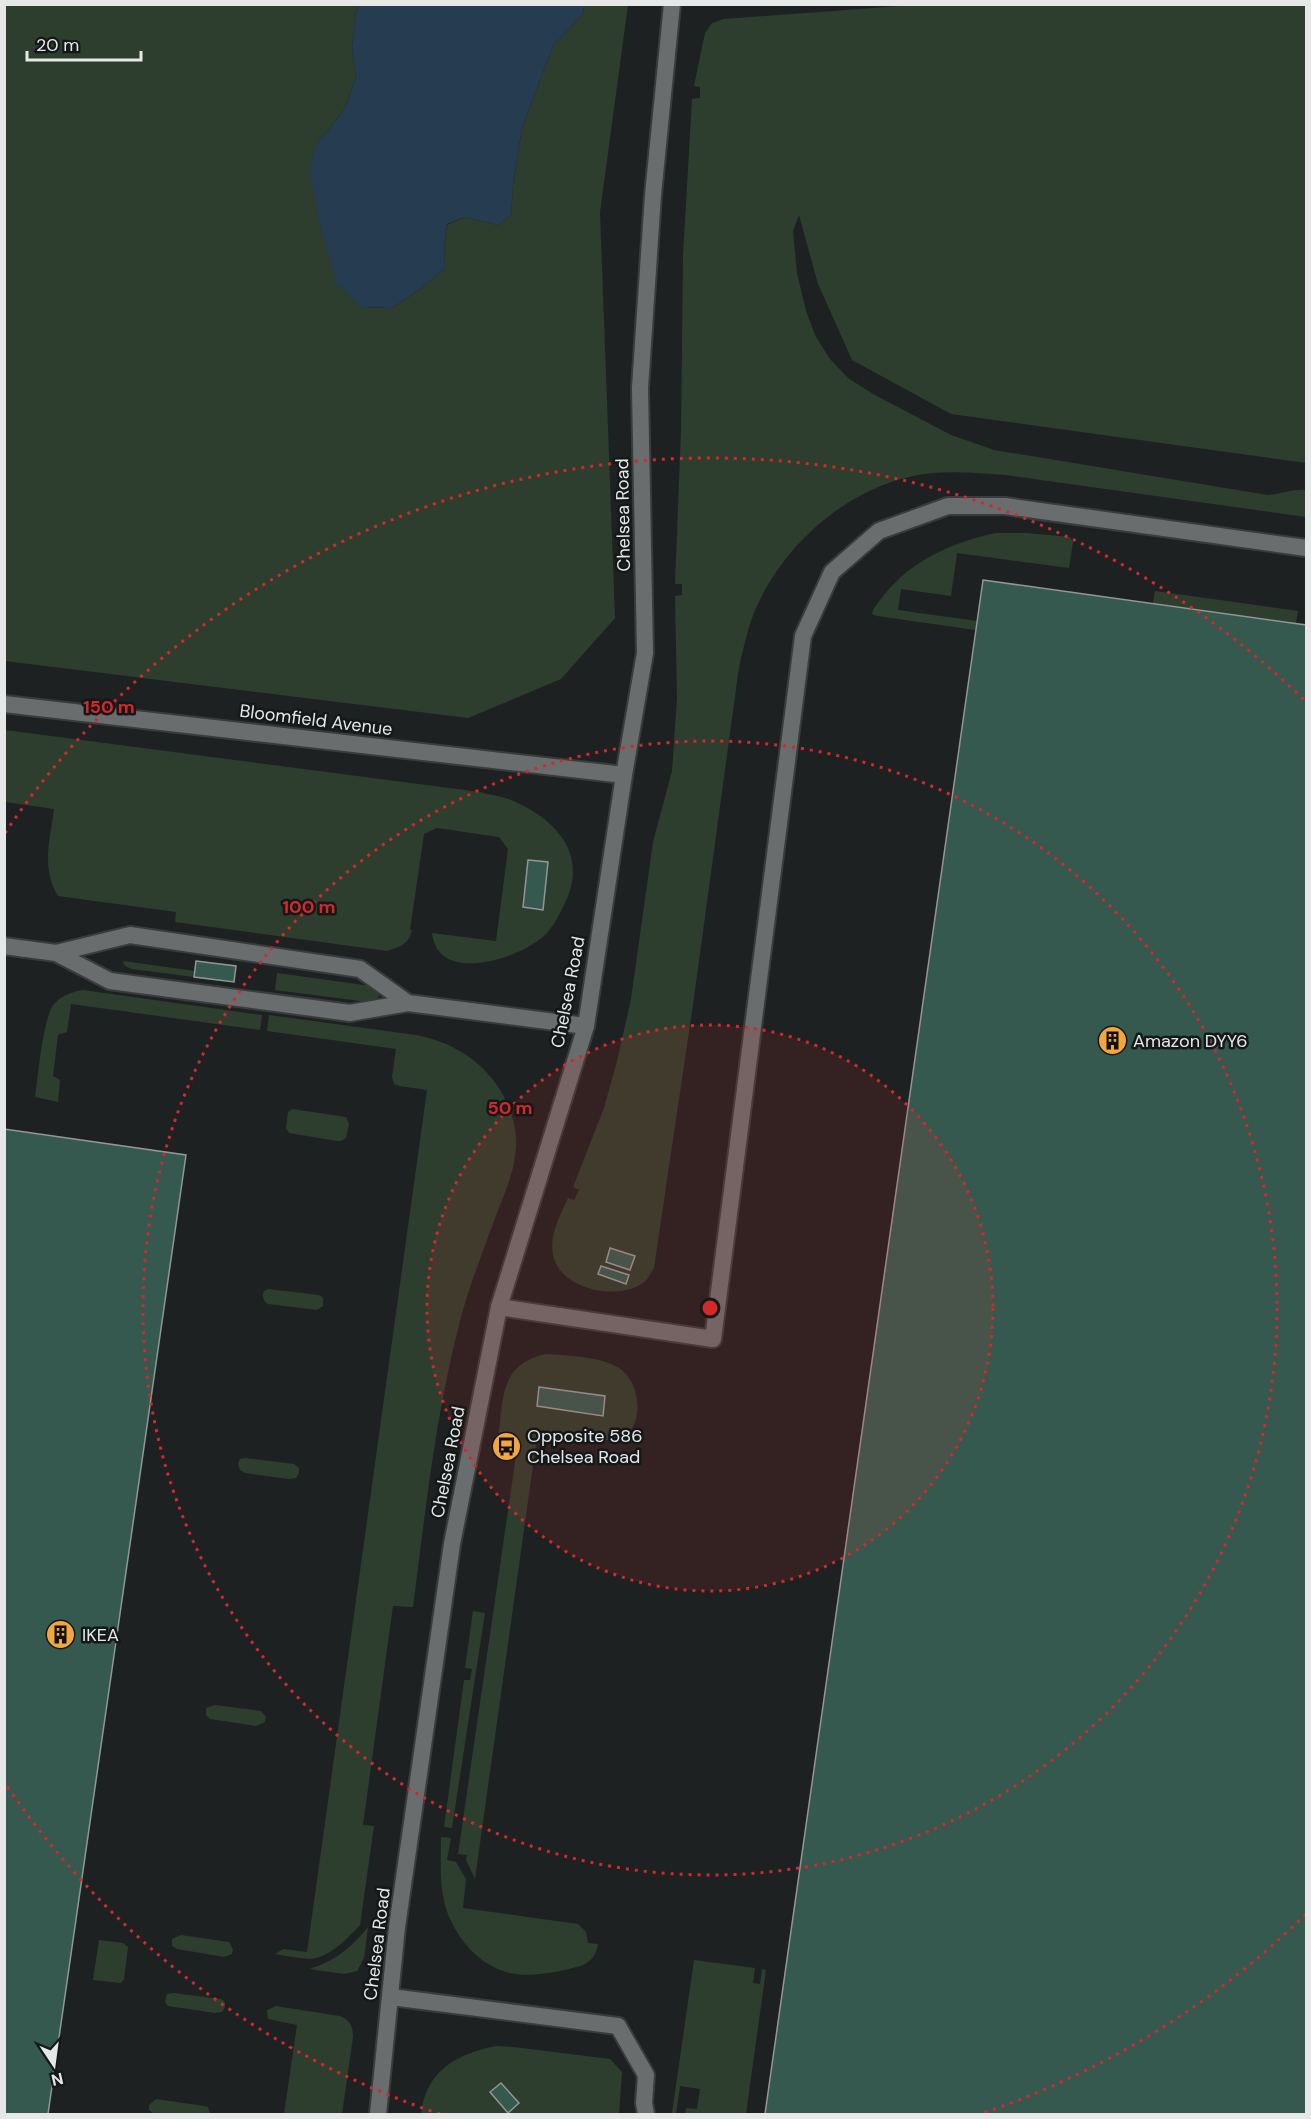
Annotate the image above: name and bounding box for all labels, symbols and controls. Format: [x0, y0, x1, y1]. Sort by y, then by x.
scale bar [27, 24, 141, 62]
text: 20 m [36, 33, 79, 57]
street label: Chelsea Road [610, 458, 636, 572]
text: 150 m [83, 695, 135, 719]
street label: Bloomfield Avenue [238, 699, 394, 741]
text: 100 m [282, 895, 336, 919]
street label: Chelsea Road [545, 934, 591, 1050]
building icon: Amazon DYY6 [1096, 1025, 1128, 1057]
place label: Amazon DYY6 [1133, 1029, 1248, 1053]
text: 50 m [487, 1096, 533, 1120]
centre of rings [700, 1298, 720, 1318]
street label: Chelsea Road [425, 1404, 471, 1520]
place label: Opposite 586 Chelsea Road [527, 1424, 643, 1469]
bus stop icon: Opposite 586 Chelsea Road [490, 1430, 522, 1462]
building icon: IKEA [45, 1619, 77, 1651]
place label: IKEA [82, 1623, 119, 1647]
street label: Chelsea Road [358, 1886, 396, 2002]
north arrow [24, 2035, 84, 2095]
text: N [49, 2068, 65, 2091]

